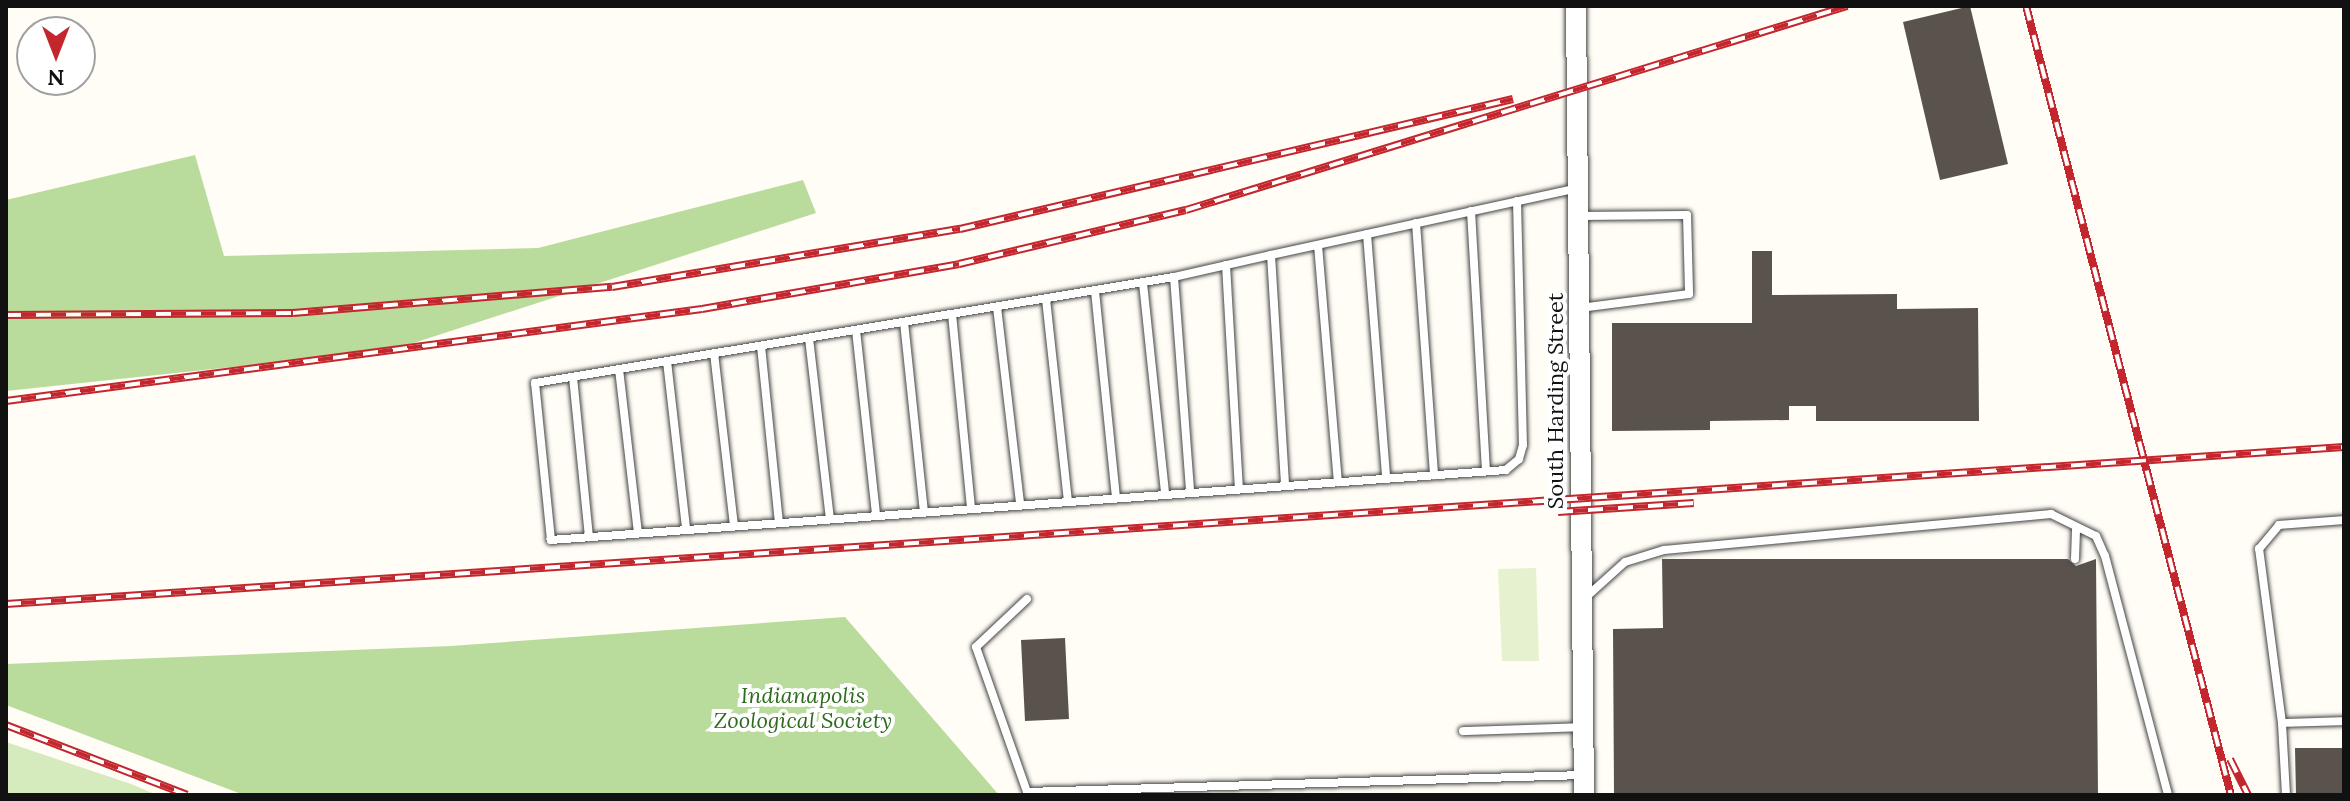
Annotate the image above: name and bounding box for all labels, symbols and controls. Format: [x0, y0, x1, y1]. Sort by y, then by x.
north arrow [16, 16, 96, 96]
text: N [48, 64, 65, 92]
street label: South Harding Street [1543, 293, 1569, 509]
park label: Indianapolis Zoological Society [714, 682, 892, 734]

